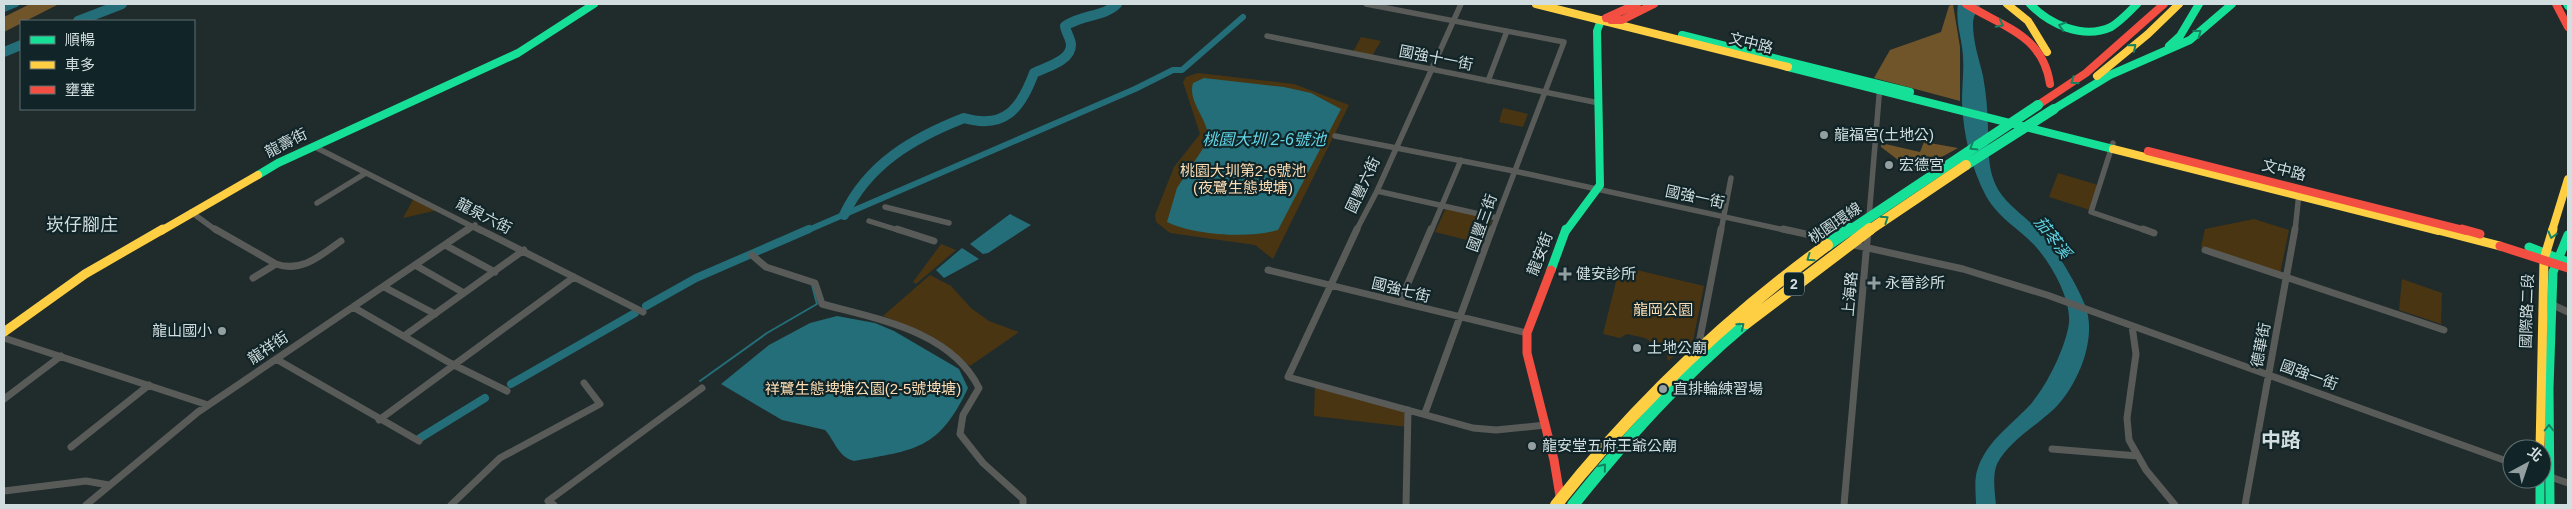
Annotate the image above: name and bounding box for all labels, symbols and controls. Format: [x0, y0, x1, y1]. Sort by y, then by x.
one-way arrow [1994, 18, 2003, 28]
legend [20, 20, 195, 110]
one-way arrow [2059, 21, 2067, 31]
street label: 文中路 [1727, 29, 1775, 56]
text: 順暢 [65, 31, 95, 48]
one-way arrow [2192, 31, 2201, 39]
street label: 國強十一街 [1398, 42, 1475, 73]
one-way arrow [2128, 43, 2137, 52]
text: 車多 [65, 56, 95, 73]
one-way arrow [2070, 75, 2080, 84]
text: 壅塞 [65, 81, 95, 98]
street label: 龍壽街 [262, 125, 310, 160]
place label: 龍福宮(土地公) [1834, 126, 1934, 143]
marker: 龍福宮(土地公) [1818, 129, 1830, 141]
water label: 桃園大圳 2-6號池 [1202, 131, 1328, 148]
one-way arrow [1970, 141, 1979, 151]
street label: 國豐六街 [1342, 154, 1383, 216]
place label: 宏德宮 [1899, 156, 1944, 173]
street label: 文中路 [2260, 156, 2308, 183]
marker: 宏德宮 [1883, 159, 1895, 171]
park label: 桃園大圳第2-6號池 (夜鷺生態埤塘) [1180, 162, 1306, 196]
street label: 國強一街 [1664, 182, 1726, 211]
street label: 國豐三街 [1463, 192, 1500, 254]
street label: 龍泉六街 [454, 194, 515, 237]
street label: 桃園環線 [1805, 199, 1864, 246]
water label: 茄苳溪 [2031, 213, 2075, 263]
district label: 崁仔腳庄 [46, 215, 118, 235]
one-way arrow [1880, 215, 1889, 225]
street label: 龍安街 [1524, 230, 1556, 278]
one-way arrow [2547, 230, 2557, 238]
one-way arrow [1806, 252, 1816, 261]
place label: 健安診所 [1576, 265, 1636, 282]
marker: 健安診所 [1558, 267, 1572, 281]
street label: 上海路 [1839, 271, 1860, 317]
road number: 2 [1784, 272, 1804, 296]
street label: 國際路二段 [2517, 273, 2536, 349]
street label: 國強七街 [1370, 274, 1432, 305]
place label: 永晉診所 [1885, 274, 1945, 291]
marker: 永晉診所 [1867, 276, 1881, 290]
park label: 龍岡公園 [1633, 301, 1693, 318]
street label: 德華街 [2248, 321, 2273, 369]
place label: 龍山國小 [152, 322, 212, 339]
one-way arrow [1735, 324, 1744, 332]
marker: 龍山國小 [216, 325, 228, 337]
street label: 龍祥街 [244, 328, 291, 367]
place label: 土地公廟 [1647, 339, 1707, 356]
marker: 土地公廟 [1631, 342, 1643, 354]
street label: 國強一街 [2278, 356, 2340, 393]
park label: 祥鷺生態埤塘公園(2-5號埤塘) [765, 380, 961, 397]
place label: 直排輪練習場 [1673, 380, 1763, 397]
marker: 直排輪練習場 [1657, 383, 1669, 395]
one-way arrow [2544, 423, 2554, 431]
district label: 中路 [2261, 429, 2301, 451]
place label: 龍安堂五府王爺公廟 [1542, 437, 1677, 454]
north arrow [2502, 439, 2552, 489]
marker: 龍安堂五府王爺公廟 [1526, 440, 1538, 452]
text: 北 [2525, 443, 2546, 465]
one-way arrow [1597, 463, 1606, 472]

